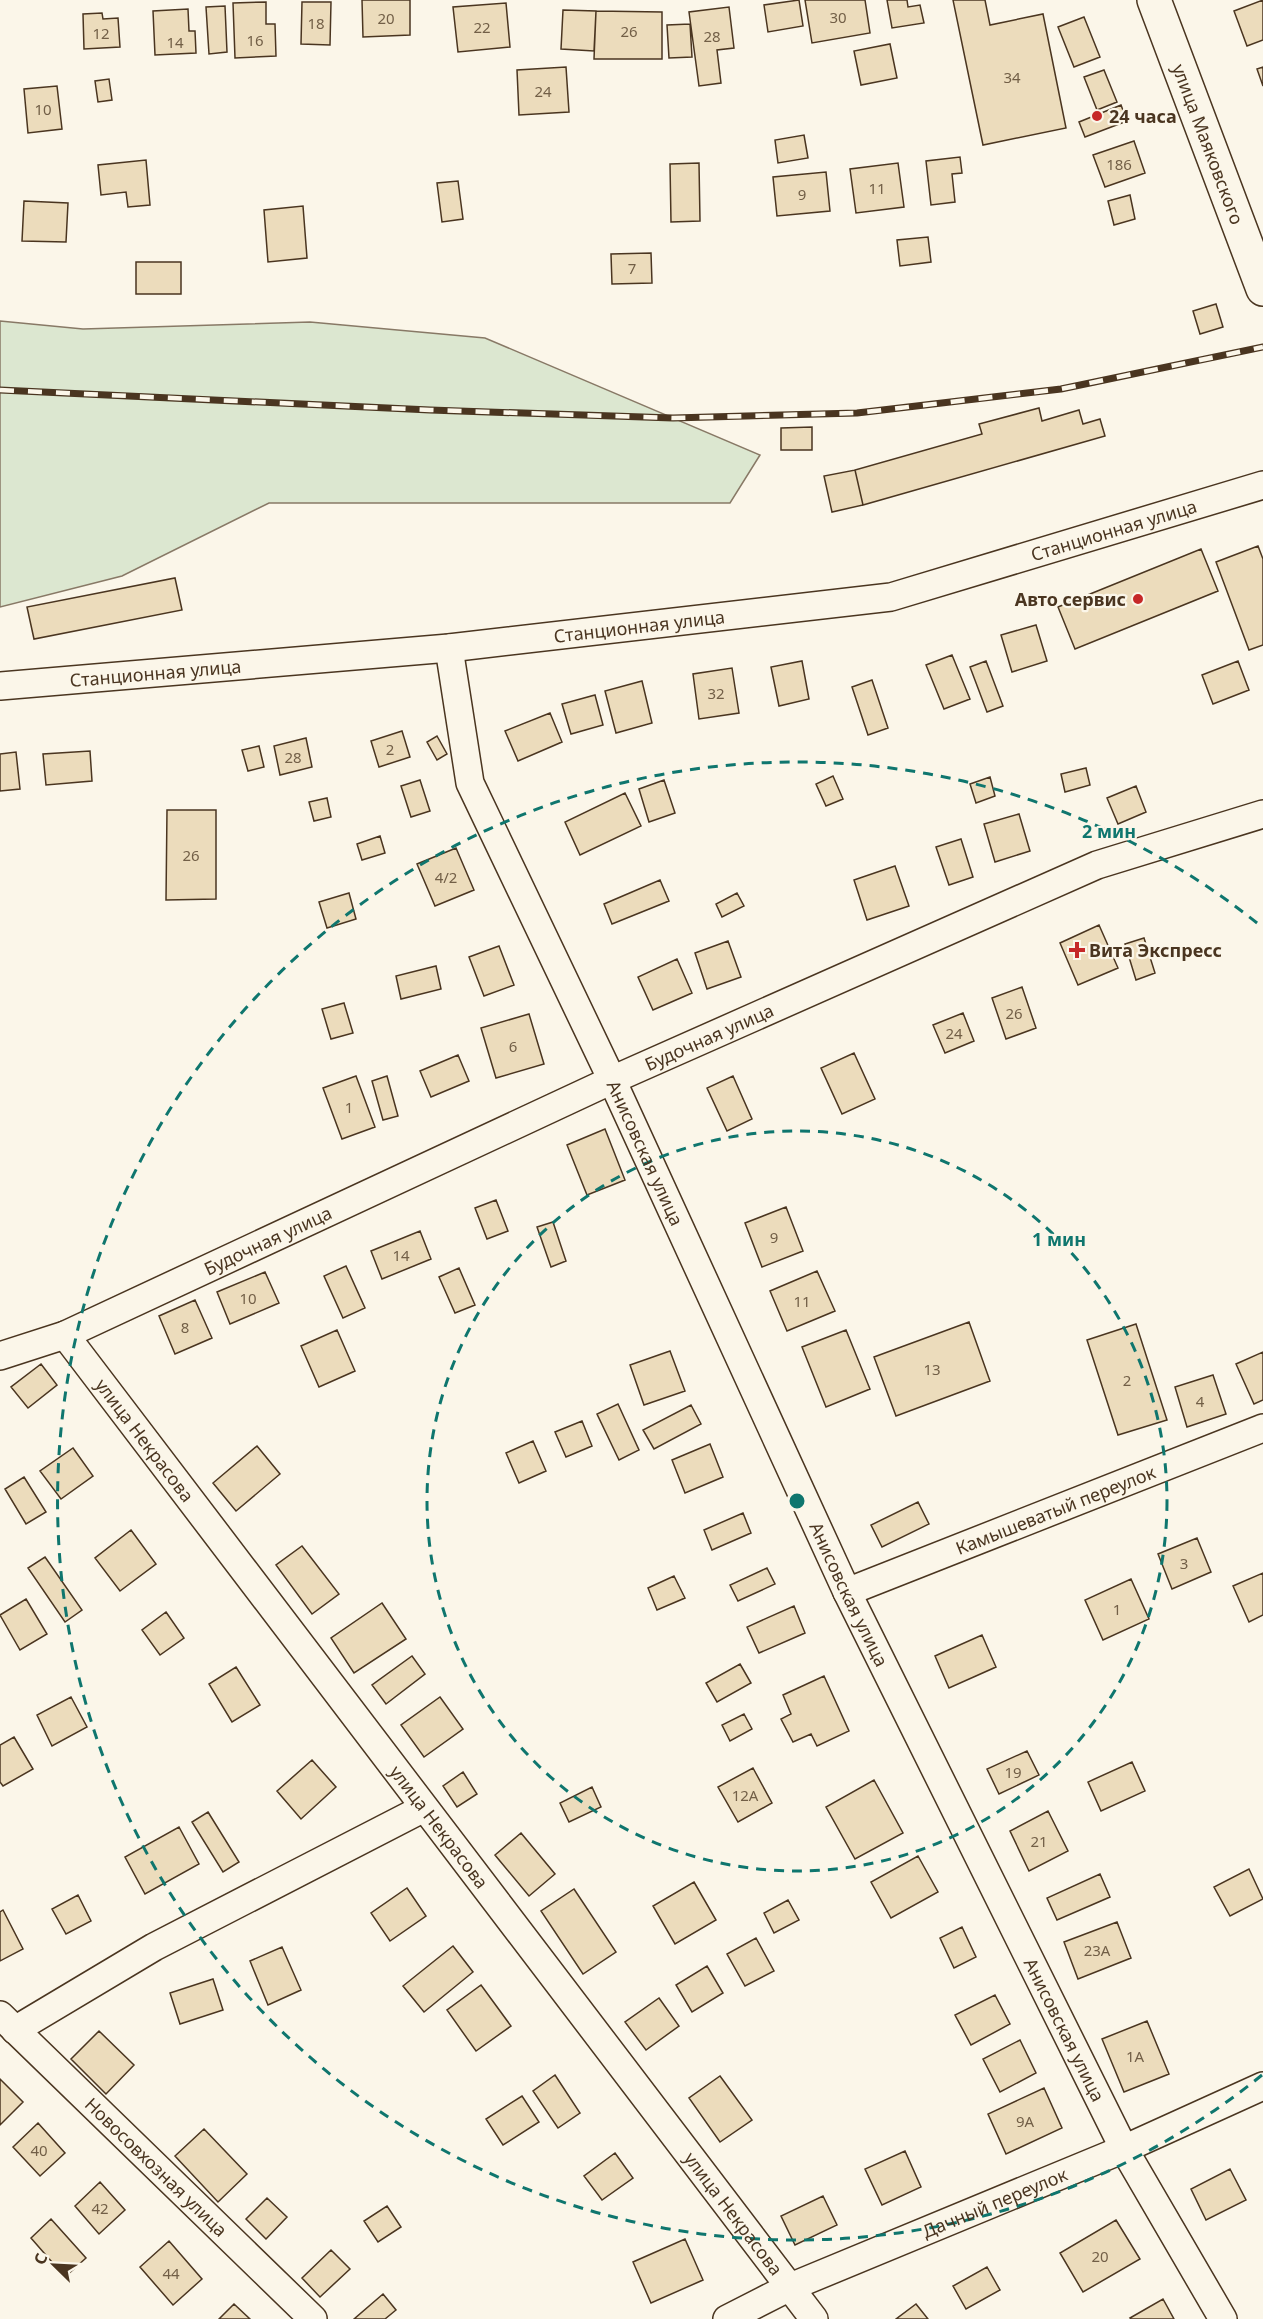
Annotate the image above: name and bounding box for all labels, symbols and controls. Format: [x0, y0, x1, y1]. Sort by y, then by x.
house number: 30 [829, 7, 847, 27]
house number: 20 [377, 8, 395, 28]
house number: 18 [307, 13, 325, 33]
house number: 22 [473, 17, 491, 37]
house number: 26 [620, 21, 638, 41]
house number: 12 [92, 23, 110, 43]
house number: 28 [703, 26, 721, 46]
house number: 16 [246, 30, 264, 50]
house number: 14 [166, 32, 184, 52]
street label: улица Маяковского [1167, 60, 1250, 228]
house number: 34 [1003, 67, 1021, 87]
house number: 24 [534, 81, 552, 101]
house number: 10 [34, 99, 52, 119]
place label: 24 часа [1109, 104, 1177, 128]
marker: 24 часа [1090, 109, 1104, 123]
house number: 186 [1106, 154, 1132, 174]
house number: 11 [868, 178, 886, 198]
house number: 9 [798, 184, 806, 204]
house number: 7 [628, 258, 636, 278]
street label: Станционная улица [1028, 494, 1199, 566]
place label: Авто сервис [1015, 587, 1126, 611]
marker: Авто сервис [1131, 592, 1145, 606]
street label: Станционная улица [552, 604, 726, 648]
street label: Станционная улица [69, 654, 242, 692]
house number: 32 [707, 683, 725, 703]
house number: 2 [386, 739, 394, 759]
house number: 28 [284, 747, 302, 767]
text: 2 мин [1082, 819, 1136, 843]
house number: 26 [182, 845, 200, 865]
house number: 4/2 [435, 867, 457, 887]
place label: Вита Экспресс [1089, 938, 1222, 962]
marker: Вита Экспресс [1070, 943, 1084, 957]
street label: Будочная улица [641, 998, 777, 1076]
house number: 26 [1005, 1003, 1023, 1023]
house number: 24 [945, 1023, 963, 1043]
house number: 6 [509, 1036, 517, 1056]
street label: Анисовская улица [602, 1076, 689, 1229]
house number: 1 [345, 1097, 353, 1117]
street label: Будочная улица [200, 1200, 336, 1281]
house number: 9 [770, 1227, 778, 1247]
text: 1 мин [1032, 1227, 1086, 1251]
house number: 14 [392, 1245, 410, 1265]
house number: 10 [239, 1288, 257, 1308]
house number: 11 [793, 1291, 811, 1311]
house number: 8 [181, 1317, 189, 1337]
house number: 13 [923, 1359, 941, 1379]
house number: 2 [1123, 1370, 1131, 1390]
street label: улица Некрасова [90, 1373, 200, 1507]
house number: 4 [1196, 1391, 1205, 1411]
street label: Камышеватый переулок [952, 1459, 1159, 1560]
centre of rings [787, 1491, 807, 1511]
street label: Анисовская улица [804, 1518, 894, 1670]
house number: 3 [1180, 1553, 1188, 1573]
house number: 1 [1113, 1599, 1121, 1619]
street label: улица Некрасова [385, 1760, 494, 1893]
house number: 19 [1004, 1762, 1022, 1782]
house number: 12А [732, 1785, 759, 1805]
house number: 21 [1030, 1831, 1048, 1851]
house number: 23А [1084, 1940, 1111, 1960]
street label: Анисовская улица [1019, 1954, 1110, 2106]
house number: 1А [1126, 2046, 1145, 2066]
street label: Новосовхозная улица [80, 2092, 233, 2242]
house number: 9А [1016, 2111, 1035, 2131]
house number: 40 [30, 2140, 48, 2160]
street label: улица Некрасова [679, 2147, 788, 2280]
street label: Дачный переулок [919, 2162, 1071, 2243]
house number: 42 [91, 2198, 109, 2218]
north arrow [24, 2235, 84, 2295]
house number: 20 [1091, 2246, 1109, 2266]
text: С [28, 2250, 52, 2268]
house number: 44 [162, 2263, 180, 2283]

